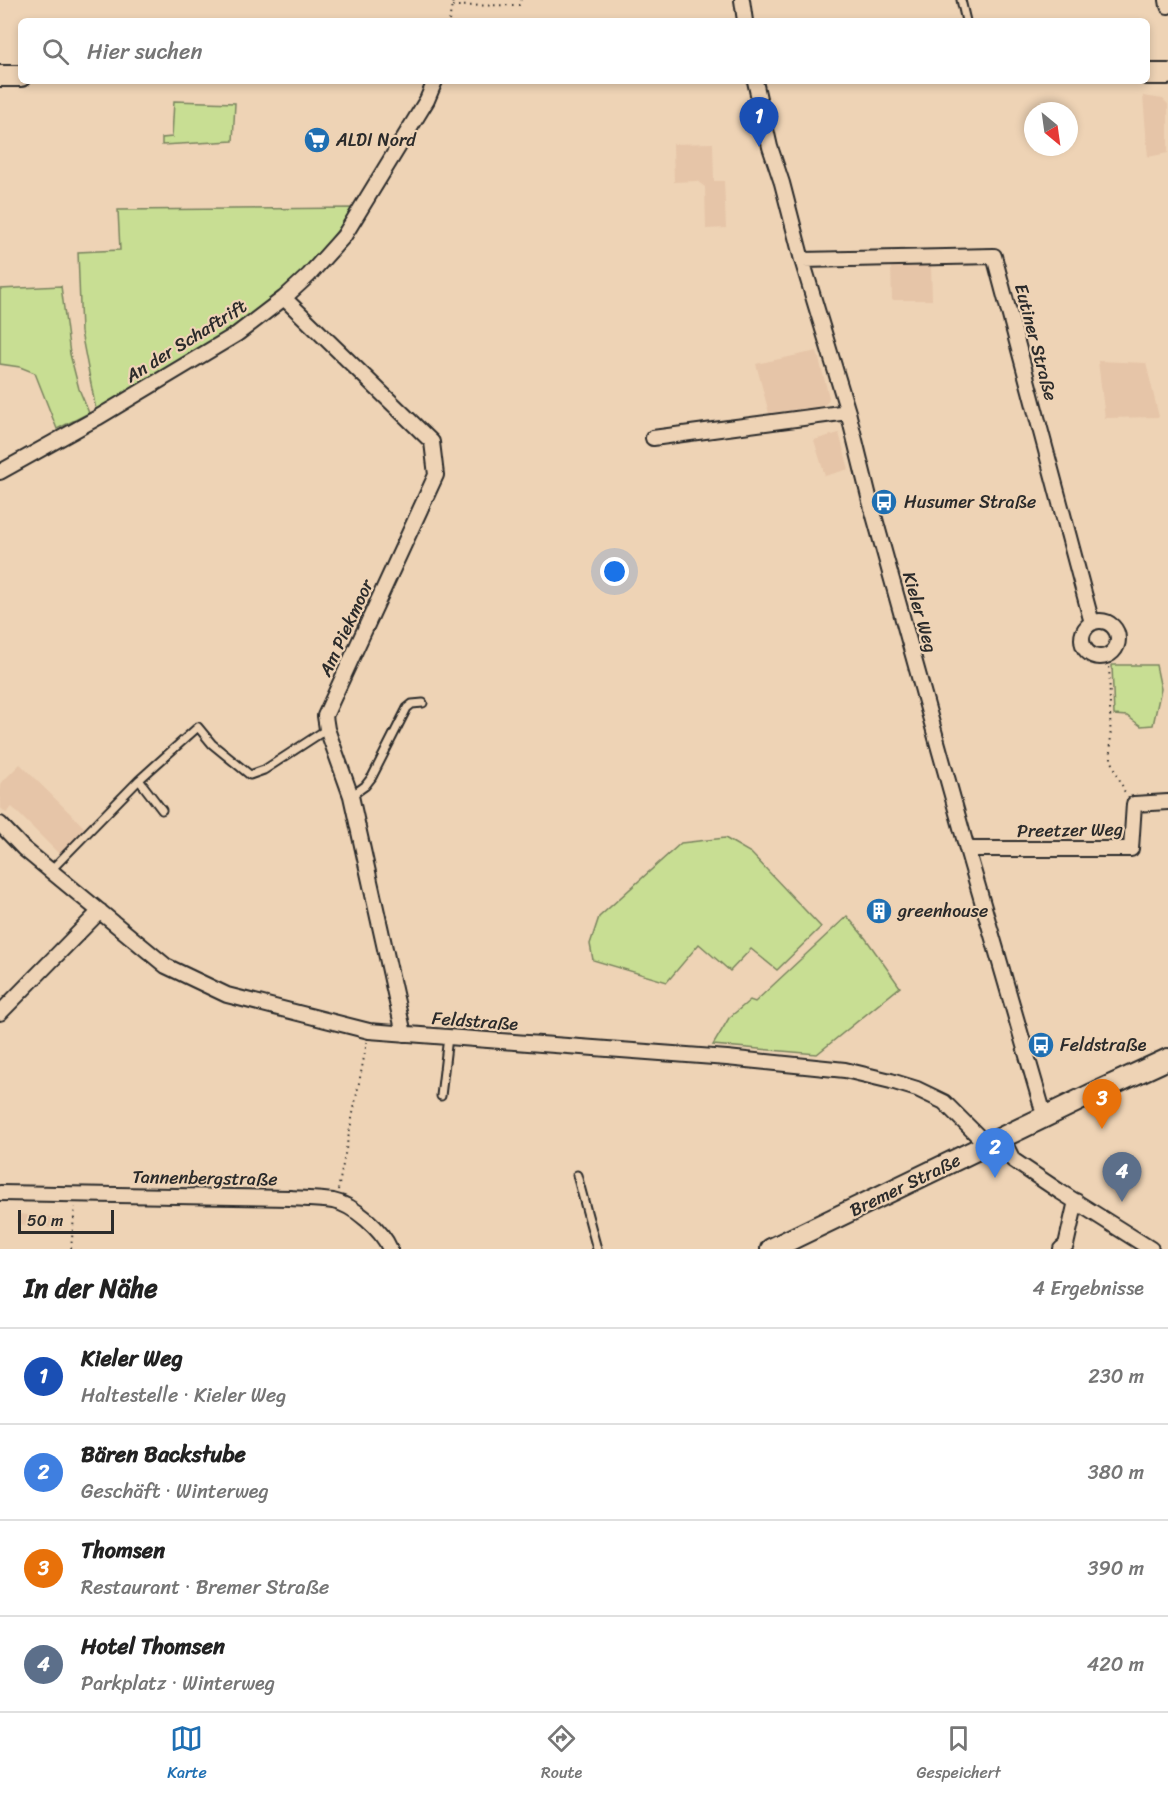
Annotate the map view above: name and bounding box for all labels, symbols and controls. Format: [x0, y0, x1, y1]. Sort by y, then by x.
search box [18, 18, 1150, 84]
text: Hier suchen [87, 32, 202, 71]
icon: search [39, 35, 72, 68]
pin: 1 [740, 98, 778, 147]
north arrow [1024, 102, 1078, 156]
place label: ALDI Nord [335, 124, 417, 156]
supermarket icon: ALDI Nord [302, 125, 332, 155]
street label: Eutiner Straße [1005, 280, 1067, 404]
street label: An der Schaftrift [118, 290, 254, 392]
place label: Husumer Straße [904, 486, 1036, 518]
bus stop icon: Husumer Straße [869, 487, 899, 517]
your location [600, 557, 629, 586]
street label: Kieler Weg [893, 568, 947, 656]
street label: Am Piekmoor [309, 573, 383, 683]
street label: Preetzer Weg [1017, 813, 1123, 847]
place label: greenhouse [896, 895, 988, 927]
building icon: greenhouse [864, 896, 894, 926]
street label: Feldstraße [431, 1002, 520, 1040]
place label: Feldstraße [1060, 1029, 1147, 1061]
bus stop icon: Feldstraße [1026, 1030, 1056, 1060]
pin: 3 [1082, 1080, 1122, 1129]
pin: 2 [976, 1128, 1014, 1178]
street label: Bremer Straße [844, 1144, 966, 1226]
pin: 4 [1102, 1152, 1142, 1202]
street label: Tannenbergstraße [132, 1161, 278, 1195]
text: 50 m [27, 1206, 63, 1235]
scale bar [18, 1207, 114, 1234]
text: In der Nähe [24, 1265, 158, 1311]
text: 4 Ergebnisse [1033, 1271, 1144, 1306]
text: Kieler Weg [81, 1339, 183, 1378]
text: 1 [39, 1359, 48, 1394]
text: 230 m [1088, 1359, 1144, 1394]
text: Haltestelle · Kieler Weg [81, 1378, 286, 1413]
text: Bären Backstube [81, 1435, 246, 1474]
text: 2 [38, 1455, 49, 1490]
text: 380 m [1088, 1455, 1144, 1490]
text: Geschäft · Winterweg [81, 1474, 269, 1509]
text: Thomsen [81, 1531, 165, 1570]
text: 3 [38, 1551, 49, 1586]
text: 390 m [1088, 1551, 1144, 1586]
text: Restaurant · Bremer Straße [81, 1570, 329, 1605]
text: Hotel Thomsen [81, 1627, 225, 1666]
text: 4 [37, 1647, 50, 1682]
text: 420 m [1087, 1647, 1144, 1682]
text: Parkplatz · Winterweg [81, 1666, 275, 1701]
tab: Karte [167, 1722, 207, 1787]
tab: Route [541, 1722, 582, 1787]
tab: Gespeichert [917, 1722, 1001, 1787]

